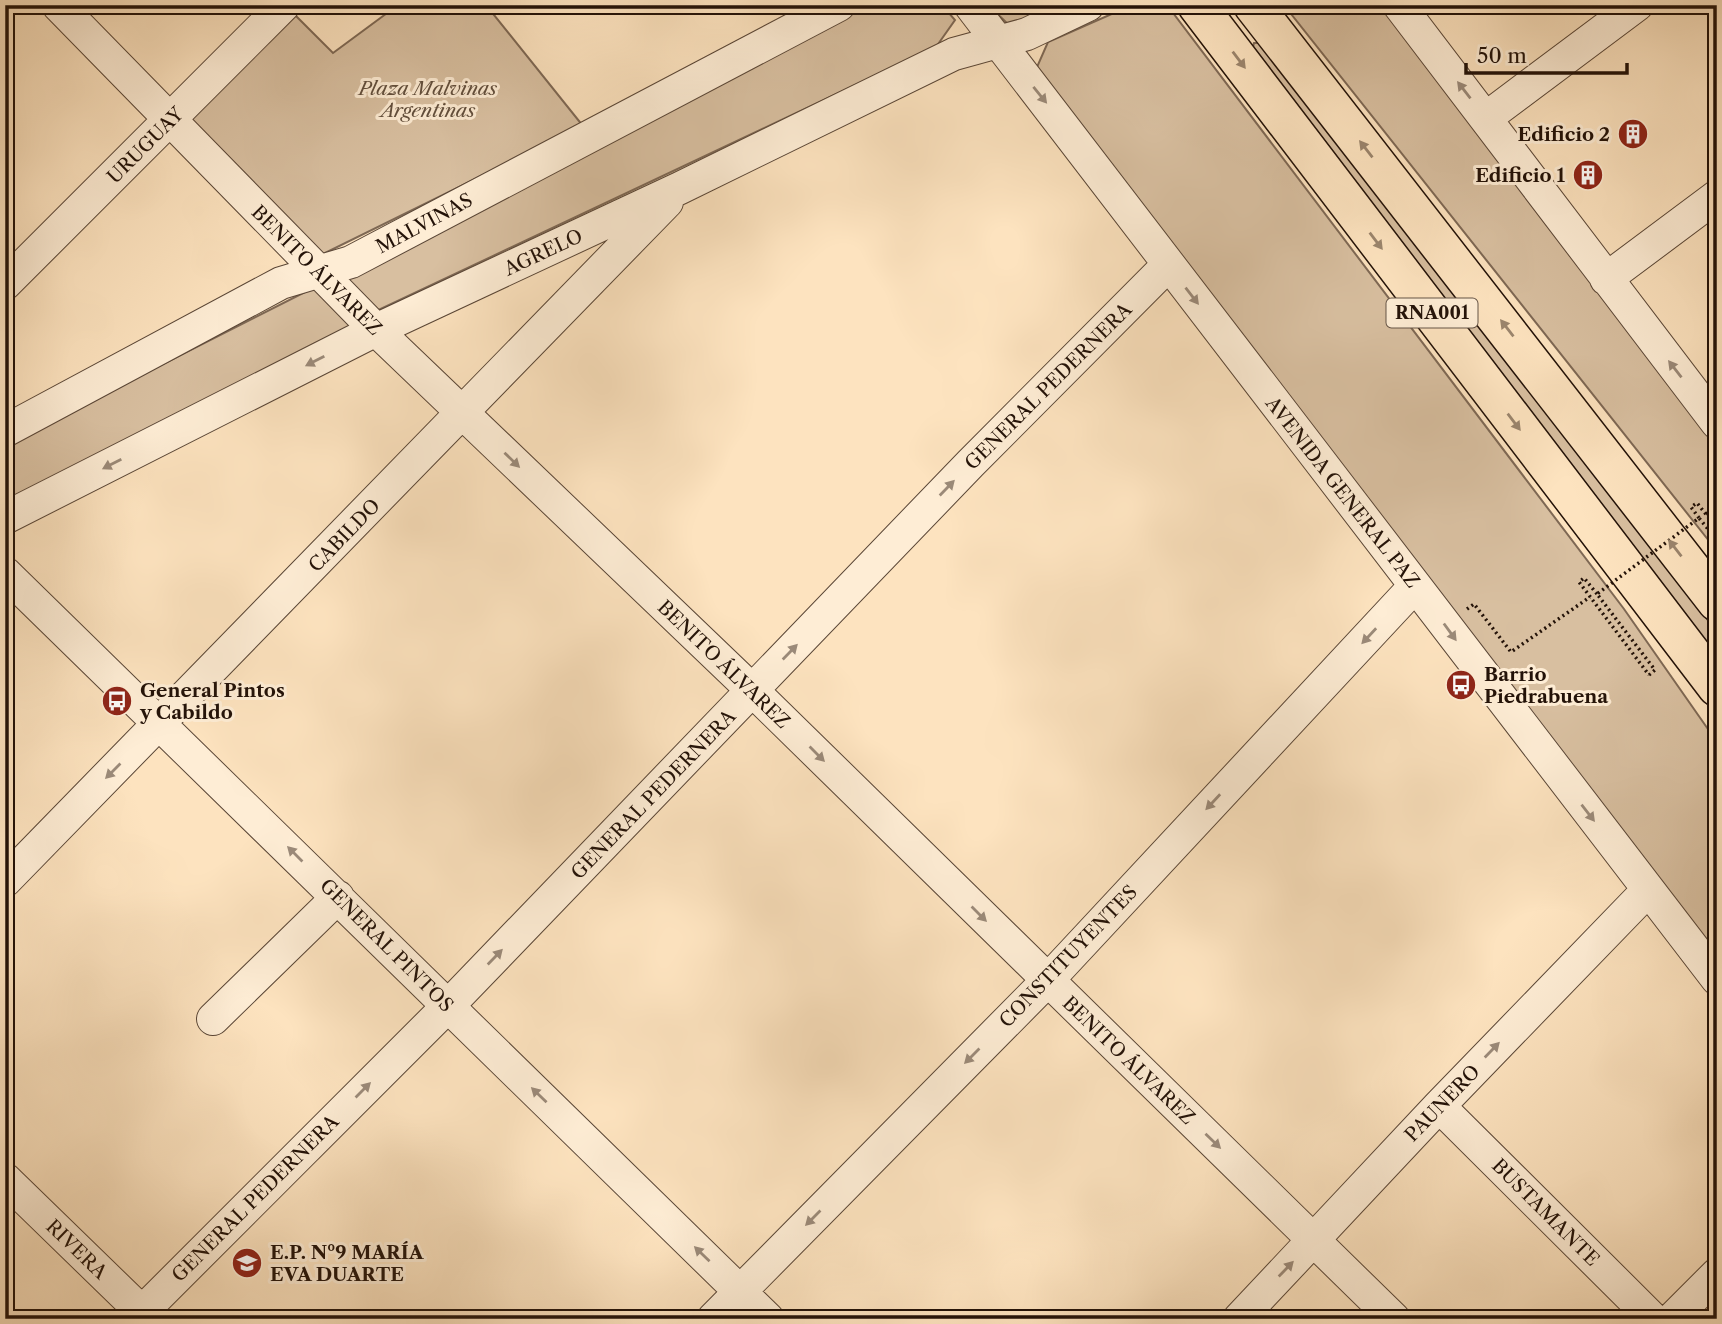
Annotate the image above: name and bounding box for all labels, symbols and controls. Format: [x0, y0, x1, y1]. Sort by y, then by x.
scale bar [1466, 32, 1628, 76]
text: 50 m [1477, 43, 1527, 68]
one-way arrow [1231, 50, 1246, 68]
park label: Plaza Malvinas Argentinas [357, 77, 498, 122]
one-way arrow [1456, 81, 1471, 99]
one-way arrow [1032, 86, 1047, 104]
street label: URUGUAY [102, 102, 189, 188]
building icon: Edificio 2 [1616, 117, 1650, 151]
place label: Edificio 2 [1517, 123, 1610, 146]
one-way arrow [1359, 141, 1374, 159]
building icon: Edificio 1 [1571, 158, 1605, 192]
place label: Edificio 1 [1475, 164, 1565, 187]
street label: MALVINAS [372, 188, 476, 259]
street label: BENITO ÁLVAREZ [247, 200, 387, 340]
street label: AGRELO [499, 224, 586, 281]
one-way arrow [1369, 231, 1384, 249]
one-way arrow [1184, 287, 1198, 305]
street label: GENERAL PEDERNERA [960, 297, 1137, 475]
road number: RNA001 [1386, 298, 1478, 328]
one-way arrow [1499, 320, 1514, 338]
one-way arrow [305, 356, 325, 367]
one-way arrow [1668, 359, 1682, 378]
street label: AVENIDA GENERAL PAZ [1260, 391, 1424, 593]
one-way arrow [1507, 412, 1522, 430]
one-way arrow [503, 452, 520, 468]
one-way arrow [102, 459, 122, 470]
one-way arrow [939, 480, 955, 497]
street label: CABILDO [304, 494, 385, 577]
one-way arrow [1668, 539, 1683, 557]
street label: BENITO ÁLVAREZ [653, 595, 795, 733]
one-way arrow [1443, 623, 1457, 641]
one-way arrow [1361, 627, 1377, 644]
one-way arrow [781, 644, 797, 661]
place label: Barrio Piedrabuena [1484, 663, 1609, 708]
bus stop icon: Barrio Piedrabuena [1444, 668, 1478, 702]
place label: General Pintos y Cabildo [139, 679, 285, 724]
bus stop icon: General Pintos y Cabildo [100, 684, 134, 718]
street label: GENERAL PEDERNERA [566, 704, 741, 884]
one-way arrow [808, 746, 825, 762]
one-way arrow [105, 762, 122, 779]
one-way arrow [1206, 793, 1222, 810]
one-way arrow [1580, 803, 1595, 821]
one-way arrow [287, 846, 303, 863]
street label: GENERAL PINTOS [315, 874, 458, 1017]
street label: CONSTITUYENTES [995, 881, 1142, 1032]
one-way arrow [970, 906, 987, 922]
one-way arrow [487, 948, 504, 965]
street label: BENITO ÁLVAREZ [1058, 991, 1200, 1129]
one-way arrow [1484, 1042, 1501, 1059]
one-way arrow [965, 1047, 981, 1064]
street label: PAUNERO [1400, 1060, 1485, 1146]
one-way arrow [354, 1083, 371, 1099]
one-way arrow [531, 1087, 547, 1103]
street label: GENERAL PEDERNERA [167, 1109, 344, 1287]
one-way arrow [1204, 1132, 1221, 1148]
street label: BUSTAMANTE [1487, 1154, 1604, 1271]
one-way arrow [805, 1209, 821, 1226]
street label: RIVERA [41, 1215, 113, 1285]
place label: E.P. Nº9 MARÍA EVA DUARTE [270, 1241, 425, 1286]
school or university icon: E.P. Nº9 MARÍA EVA DUARTE [230, 1246, 264, 1280]
one-way arrow [694, 1246, 710, 1263]
one-way arrow [1277, 1261, 1293, 1278]

